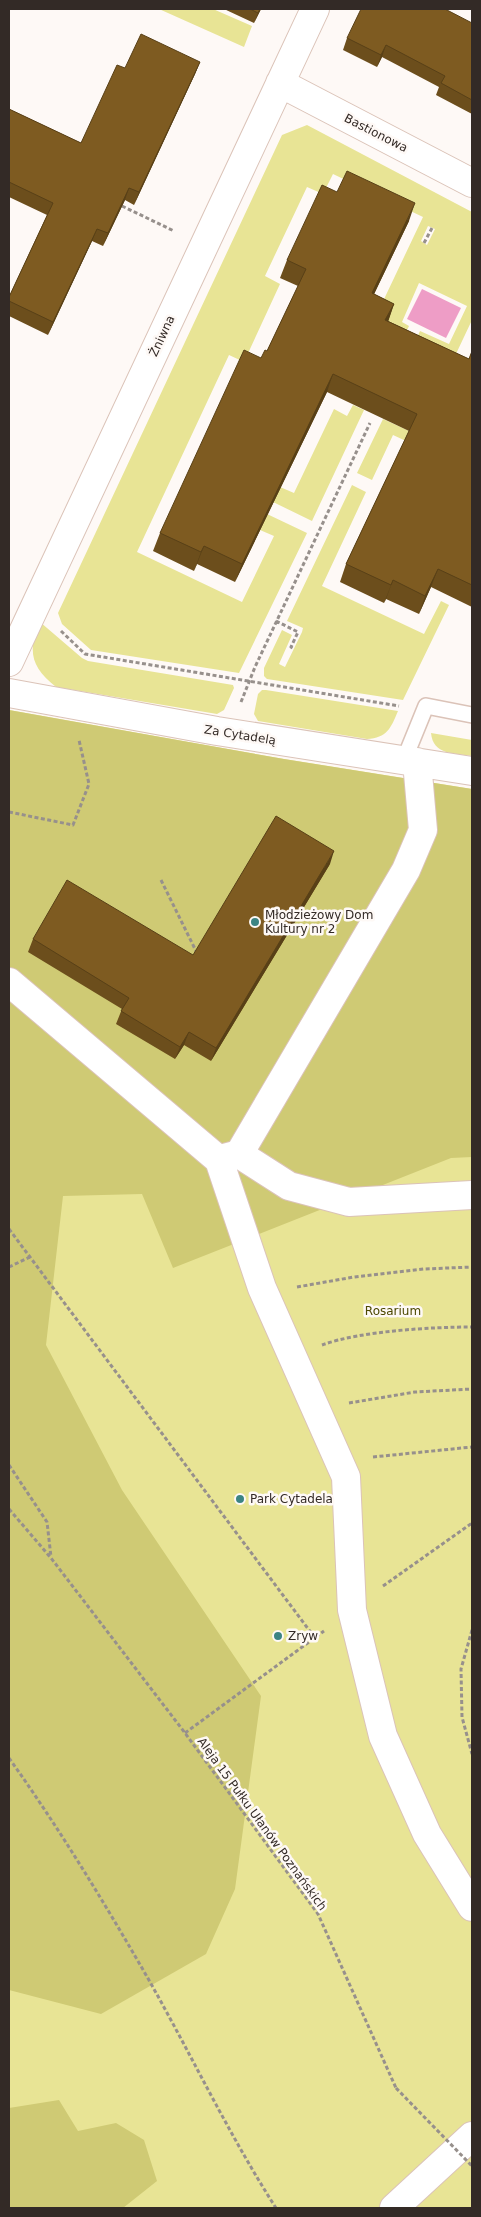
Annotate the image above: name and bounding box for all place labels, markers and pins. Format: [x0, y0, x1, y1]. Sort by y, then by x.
place label: Młodzieżowy Dom Kultury nr 2 [265, 908, 373, 936]
marker: Młodzieżowy Dom Kultury nr 2 [249, 916, 261, 928]
place label: Park Cytadela [250, 1492, 333, 1506]
marker: Park Cytadela [234, 1493, 246, 1505]
place label: Zryw [288, 1629, 318, 1643]
marker: Zryw [272, 1630, 284, 1642]

